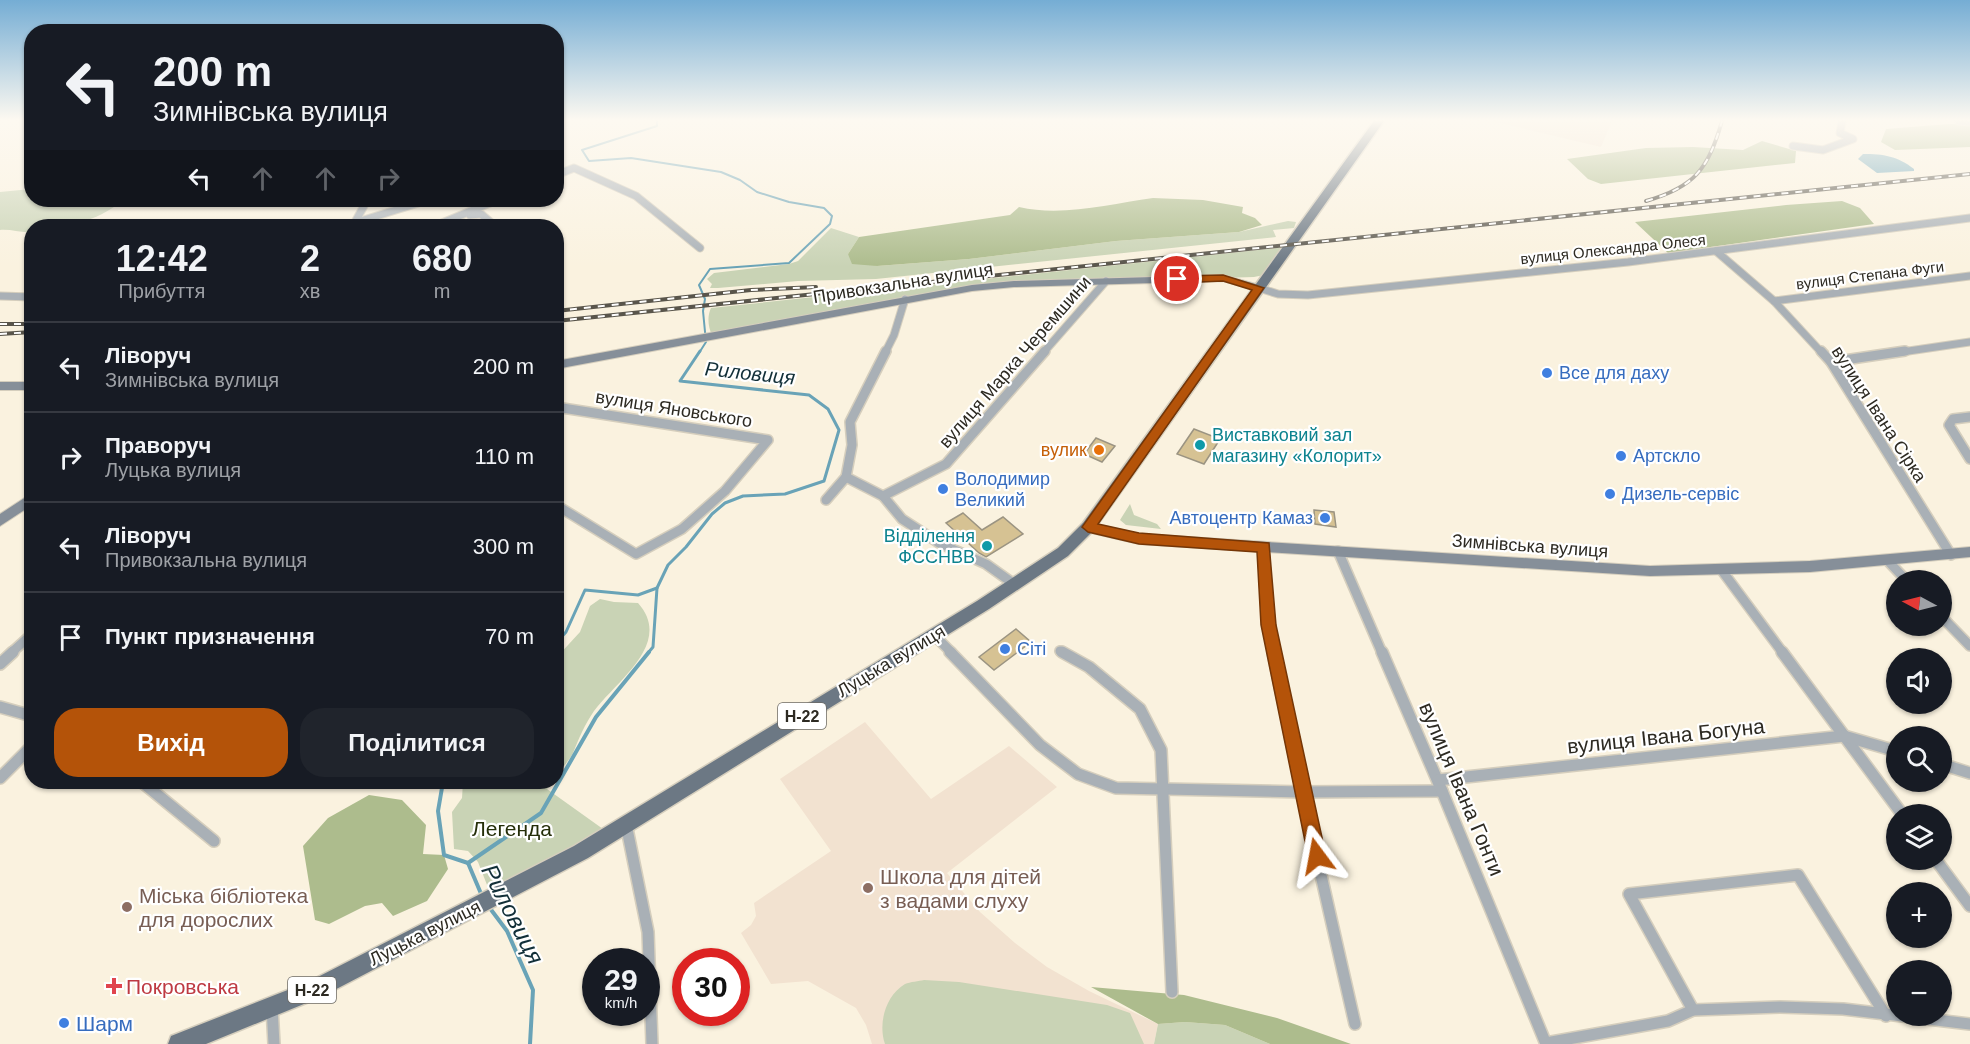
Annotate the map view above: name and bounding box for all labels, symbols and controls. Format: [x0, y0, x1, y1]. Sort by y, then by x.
icon: left [54, 48, 132, 126]
text: 200 m [153, 48, 272, 95]
text: Зимнівська вулиця [153, 97, 388, 127]
icon: left [183, 162, 216, 195]
icon: ahead [246, 162, 279, 195]
icon: ahead [309, 162, 342, 195]
icon: right [372, 162, 405, 195]
street label: вулиця Олександра Олеся [1520, 231, 1706, 267]
text: 12:42 [116, 238, 208, 279]
text: 2 [300, 238, 320, 279]
text: 680 [412, 238, 472, 279]
pin [1151, 253, 1202, 304]
street label: вулиця Степана Фуги [1795, 258, 1945, 292]
street label: Привокзальна вулиця [812, 259, 994, 307]
icon: arrive [1160, 262, 1193, 295]
street label: вулиця Марка Черемшини [935, 272, 1095, 452]
text: Прибуття [118, 280, 205, 302]
text: хв [300, 280, 320, 302]
text: m [434, 280, 450, 302]
street label: вулиця Івана Сірка [1828, 342, 1931, 487]
text: Ліворуч [105, 343, 191, 368]
icon: left [54, 351, 87, 384]
text: 200 m [473, 354, 534, 379]
water label: Риловиця [704, 357, 796, 389]
place label: Все для даху [1559, 363, 1669, 383]
marker: Все для даху [1540, 366, 1554, 380]
text: Зимнівська вулиця [105, 369, 279, 391]
street label: вулиця Яновського [594, 387, 754, 431]
place label: Виставковий зал магазину «Колорит» [1212, 425, 1382, 466]
text: Праворуч [105, 433, 211, 458]
marker: Виставковий зал магазину «Колорит» [1193, 438, 1207, 452]
place label: вулик [1041, 440, 1087, 460]
icon: right [54, 441, 87, 474]
marker: вулик [1092, 443, 1106, 457]
text: 110 m [474, 444, 534, 469]
place label: Артскло [1633, 446, 1700, 466]
marker: Артскло [1614, 449, 1628, 463]
text: Луцька вулиця [105, 459, 241, 481]
place label: Володимир Великий [955, 469, 1050, 510]
marker: Володимир Великий [936, 482, 950, 496]
place label: Дизель-сервіс [1622, 484, 1739, 504]
marker: Дизель-сервіс [1603, 487, 1617, 501]
place label: Автоцентр Камаз [1170, 508, 1313, 528]
marker: Автоцентр Камаз [1318, 511, 1332, 525]
text: Ліворуч [105, 523, 191, 548]
place label: Відділення ФССНВВ [884, 526, 975, 567]
icon: left [54, 531, 87, 564]
street label: Зимнівська вулиця [1451, 531, 1609, 561]
text: 300 m [473, 534, 534, 559]
marker: Відділення ФССНВВ [980, 539, 994, 553]
text: Привокзальна вулиця [105, 549, 307, 571]
north arrow [1886, 570, 1952, 636]
map controls [1886, 570, 1952, 1026]
icon: arrive [54, 621, 87, 654]
street label: Луцька вулиця [833, 621, 949, 701]
text: Пункт призначення [105, 624, 315, 649]
text: 70 m [485, 624, 534, 649]
place label: Cіті [1017, 639, 1046, 659]
marker: Cіті [998, 642, 1012, 656]
button: sound [1886, 648, 1952, 714]
street label: вулиця Івана Гонти [1415, 699, 1509, 879]
road number: Н-22 [778, 703, 826, 729]
button: Вихід [54, 708, 288, 777]
button: Поділитися [300, 708, 534, 777]
street label: вулиця Івана Богуна [1566, 714, 1766, 758]
button: search [1886, 726, 1952, 792]
button: layers [1886, 804, 1952, 870]
park label: Легенда [472, 817, 552, 840]
position arrow [1285, 824, 1349, 888]
water label: Риловиця [476, 859, 550, 969]
place label: Школа для дітей з вадами слуху [880, 865, 1041, 912]
marker: Школа для дітей з вадами слуху [861, 881, 875, 895]
button: + [1886, 882, 1952, 948]
place label: Міська бібліотека для дорослих [139, 884, 308, 931]
street label: Луцька вулиця [366, 896, 484, 970]
marker: Міська бібліотека для дорослих [120, 900, 134, 914]
speed limit sign: 30 [672, 948, 750, 1026]
button: − [1886, 960, 1952, 1026]
text: 29 [604, 963, 638, 996]
place label: Покровська [126, 975, 239, 998]
road number: Н-22 [288, 977, 336, 1003]
marker: Покровська [107, 979, 121, 993]
text: km/h [605, 994, 637, 1011]
place label: Шарм [76, 1012, 133, 1035]
marker: Шарм [57, 1016, 71, 1030]

